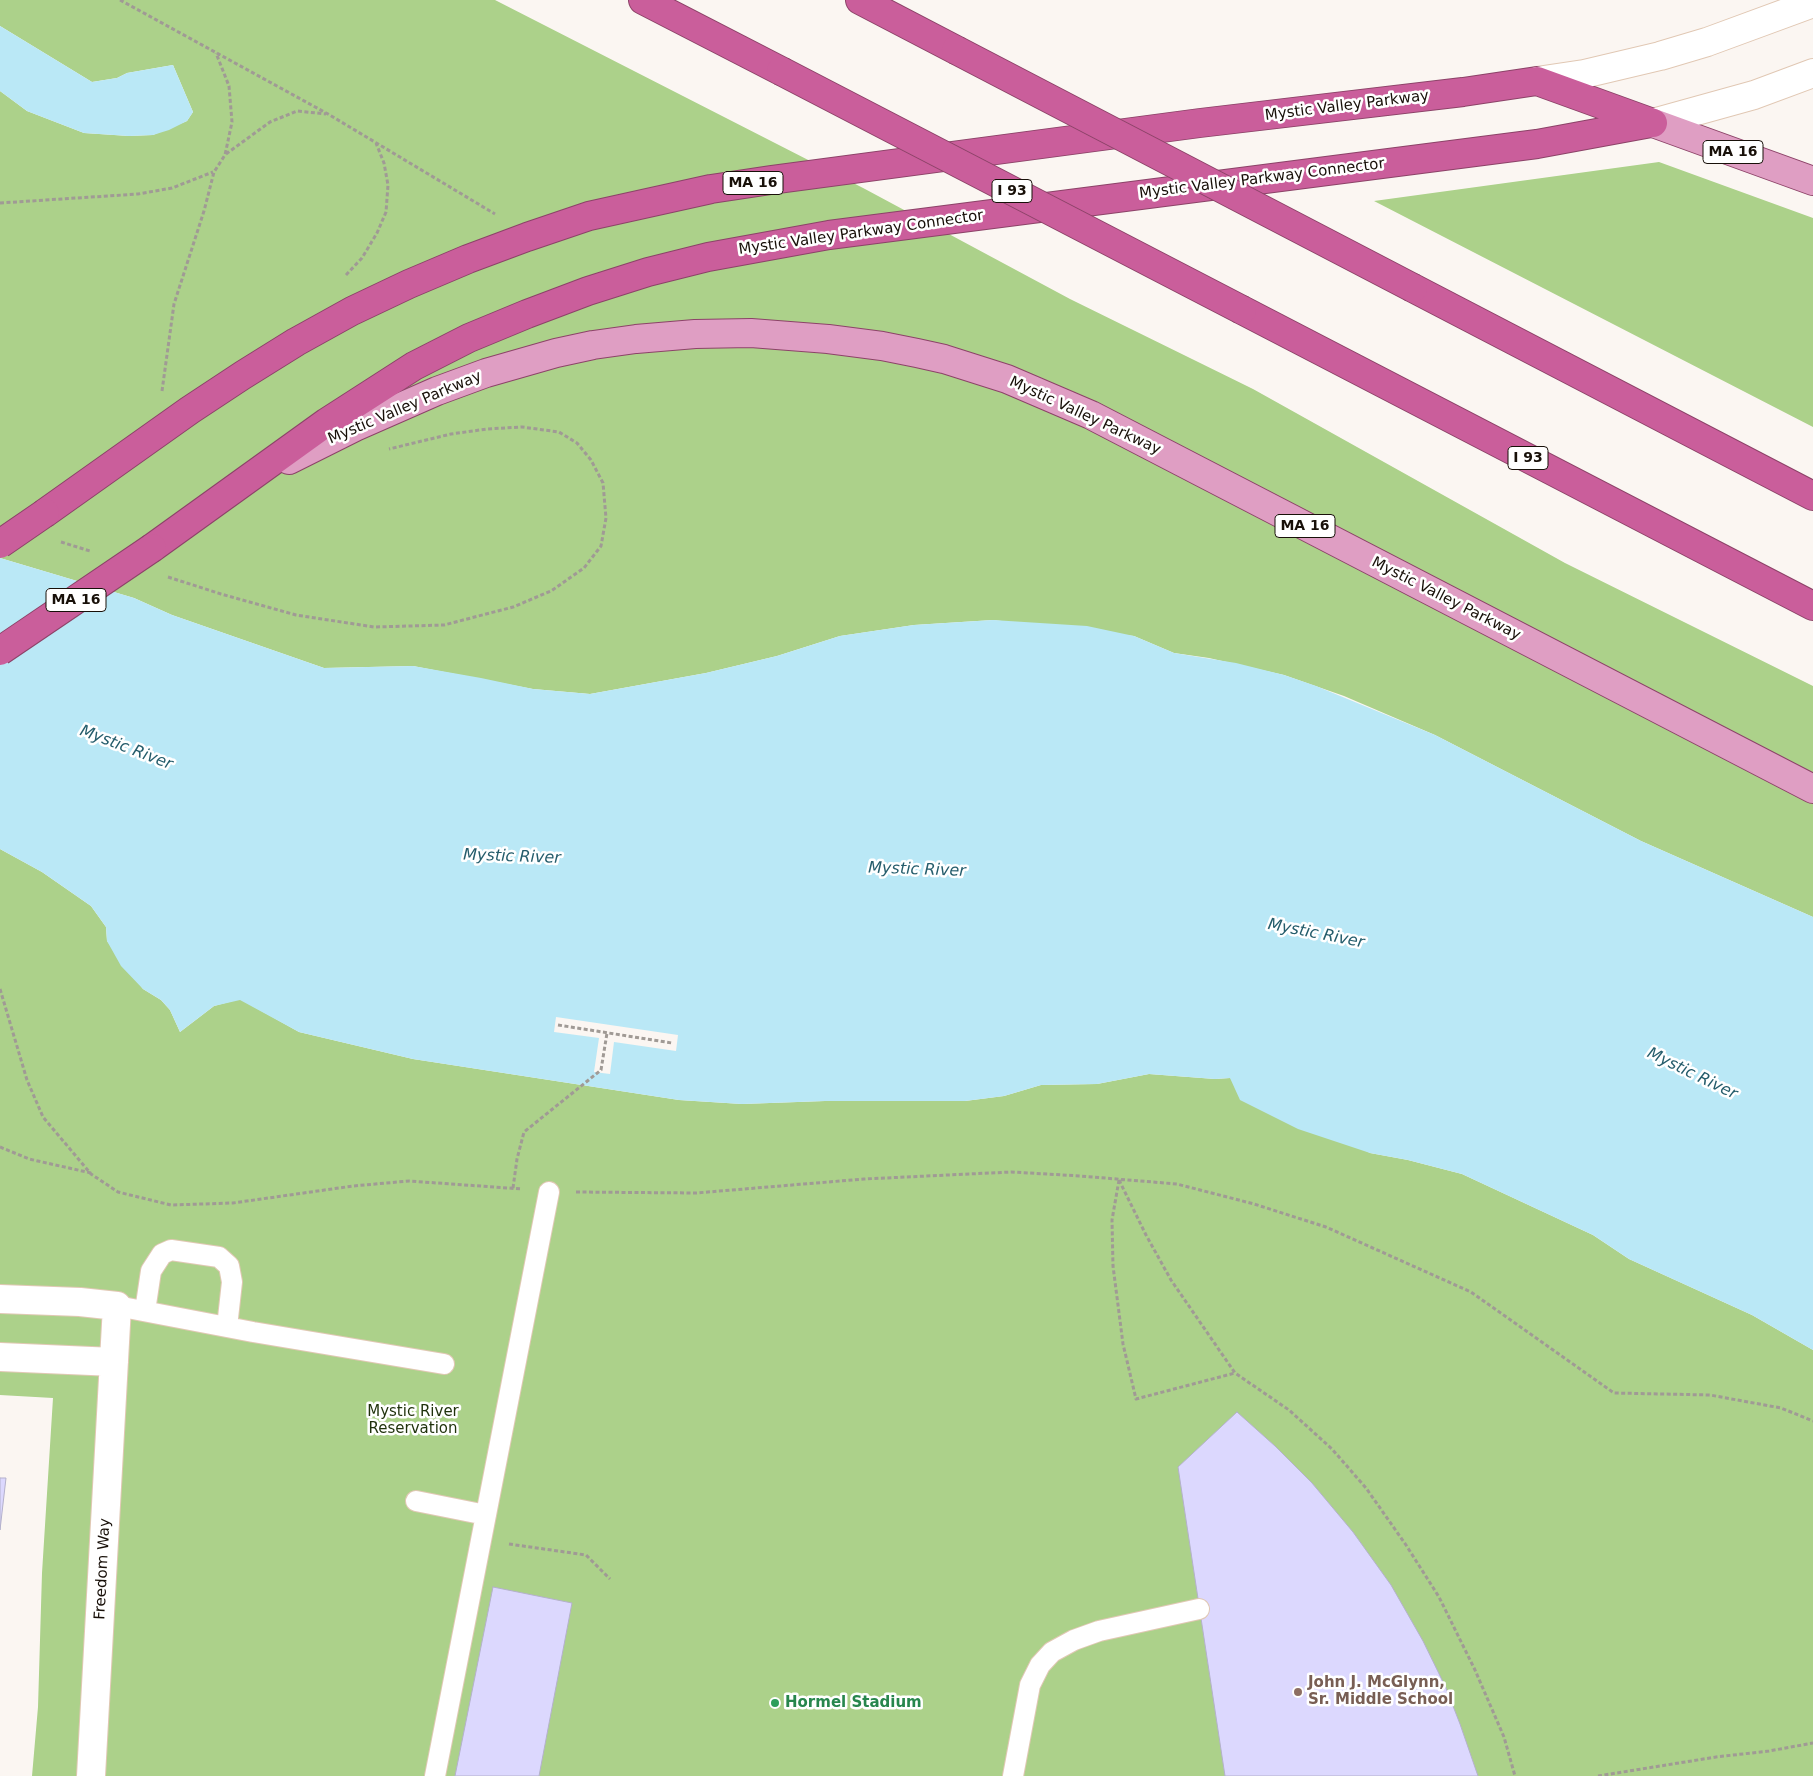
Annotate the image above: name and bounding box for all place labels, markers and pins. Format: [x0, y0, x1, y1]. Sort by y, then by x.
place label: John J. McGlynn, Sr. Middle School [1308, 1674, 1453, 1709]
marker: John J. McGlynn, Sr. Middle School [1292, 1686, 1304, 1698]
place label: Hormel Stadium [785, 1694, 922, 1712]
marker: Hormel Stadium [769, 1697, 781, 1709]

